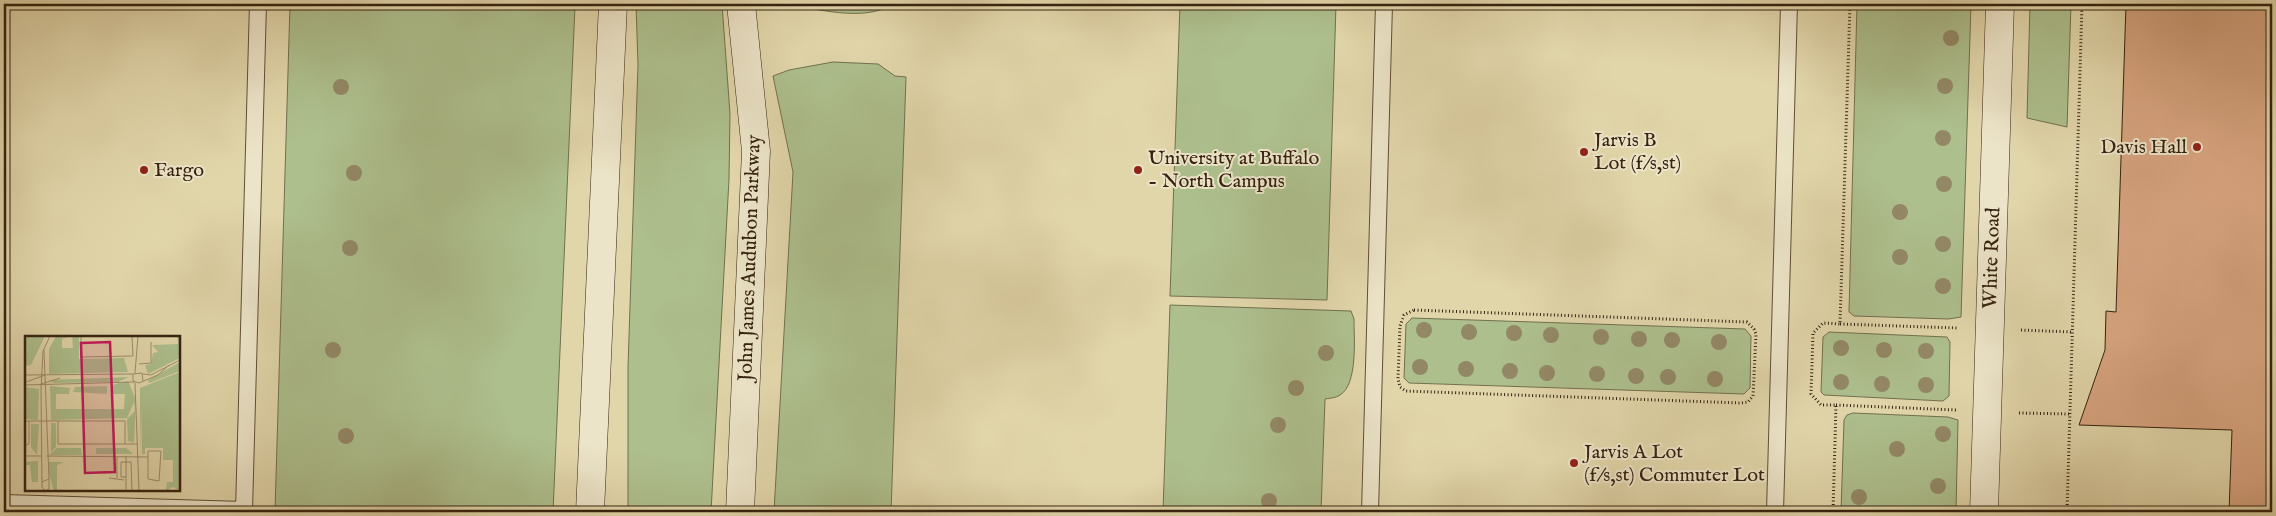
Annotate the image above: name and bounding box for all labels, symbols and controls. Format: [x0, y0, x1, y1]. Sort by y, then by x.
place label: Jarvis B Lot (f/s,st) [1592, 128, 1681, 176]
street label: John James Audubon Parkway [733, 134, 767, 384]
place label: Davis Hall [2100, 135, 2188, 160]
marker: Davis Hall [2191, 141, 2203, 153]
place label: University at Buffalo - North Campus [1148, 146, 1319, 194]
marker: Jarvis B Lot (f/s,st) [1578, 146, 1590, 158]
place label: Fargo [154, 158, 204, 183]
marker: Fargo [138, 164, 150, 176]
marker: University at Buffalo - North Campus [1132, 164, 1144, 176]
street label: White Road [1978, 207, 2006, 309]
inset map [25, 336, 180, 491]
place label: Jarvis A Lot (f/s,st) Commuter Lot [1582, 440, 1765, 488]
marker: Jarvis A Lot (f/s,st) Commuter Lot [1568, 457, 1580, 469]

